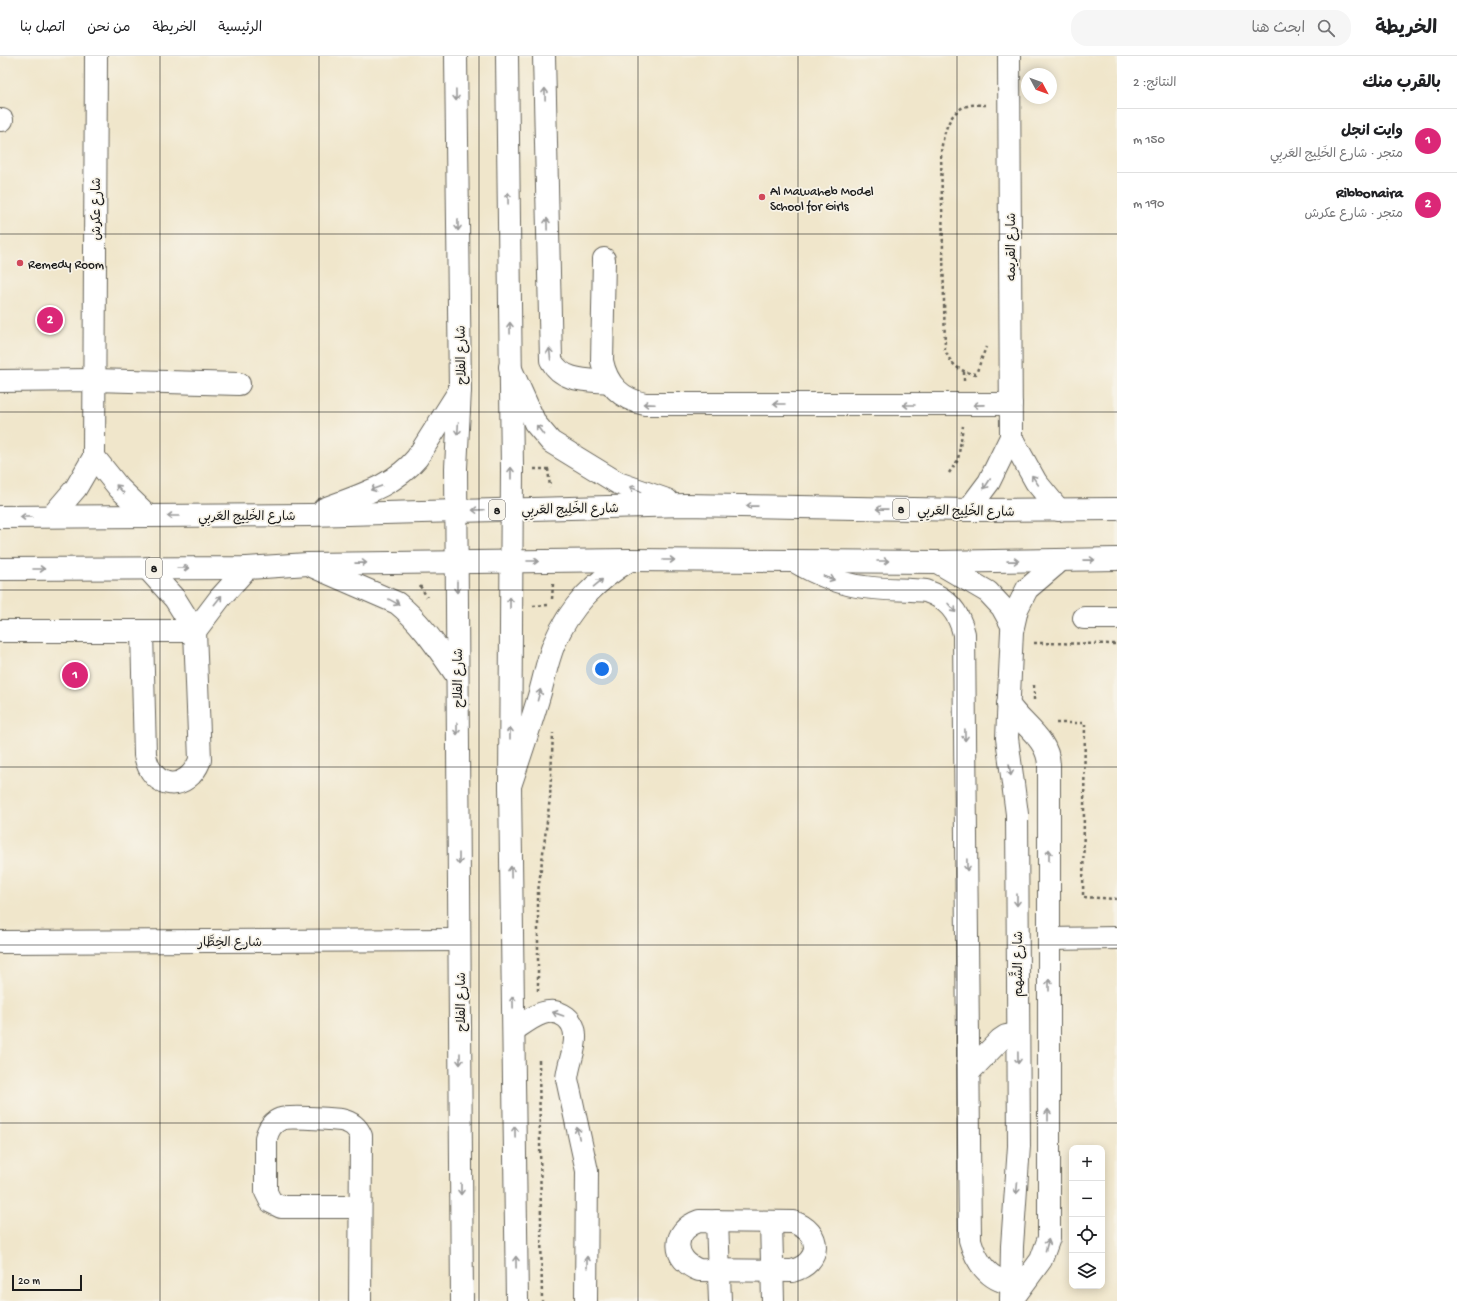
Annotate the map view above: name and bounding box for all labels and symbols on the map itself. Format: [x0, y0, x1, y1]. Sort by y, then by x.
north arrow [1021, 68, 1057, 104]
one-way arrow [452, 88, 460, 101]
one-way arrow [541, 88, 548, 101]
street label: شارع عكرش [90, 178, 105, 240]
place label: Al Mawaheb Model School for Girls [770, 185, 874, 215]
one-way arrow [504, 192, 512, 205]
marker: Al Mawaheb Model School for Girls [757, 192, 767, 202]
street label: شارع القريمه [1005, 213, 1020, 281]
one-way arrow [454, 218, 462, 231]
one-way arrow [543, 218, 551, 231]
marker: Remedy Room [15, 258, 25, 268]
place label: Remedy Room [28, 258, 104, 273]
pin: 2 [37, 305, 63, 335]
one-way arrow [506, 322, 514, 335]
street label: شارع الفلاح [454, 325, 471, 385]
one-way arrow [546, 347, 554, 360]
one-way arrow [643, 400, 656, 407]
one-way arrow [773, 400, 786, 408]
one-way arrow [903, 401, 916, 409]
one-way arrow [973, 401, 986, 409]
one-way arrow [455, 422, 462, 435]
one-way arrow [536, 425, 544, 436]
one-way arrow [508, 467, 515, 480]
one-way arrow [1031, 474, 1039, 485]
one-way arrow [983, 479, 991, 490]
one-way arrow [115, 483, 124, 494]
one-way arrow [629, 484, 641, 492]
one-way arrow [370, 485, 382, 493]
road number: 8 [893, 499, 909, 519]
road number: 8 [489, 500, 505, 520]
street label: شارع الخَلِيج العَربِي [521, 500, 619, 521]
one-way arrow [746, 502, 759, 510]
street label: شارع الخَلِيج العَربِي [917, 502, 1015, 523]
one-way arrow [876, 505, 889, 512]
one-way arrow [472, 507, 485, 514]
street label: شارع الخَلِيج العَربِي [198, 508, 296, 527]
one-way arrow [167, 512, 180, 520]
one-way arrow [20, 513, 33, 520]
one-way arrow [662, 556, 675, 564]
one-way arrow [1082, 556, 1095, 564]
one-way arrow [526, 557, 539, 565]
one-way arrow [1006, 557, 1019, 565]
road number: 8 [146, 558, 162, 578]
one-way arrow [876, 558, 889, 565]
one-way arrow [354, 559, 367, 567]
one-way arrow [176, 564, 189, 572]
one-way arrow [32, 565, 45, 573]
one-way arrow [823, 575, 835, 583]
one-way arrow [593, 578, 603, 587]
one-way arrow [453, 580, 461, 593]
one-way arrow [214, 595, 223, 606]
one-way arrow [506, 597, 514, 610]
one-way arrow [388, 599, 400, 607]
one-way arrow [947, 602, 956, 612]
street label: شارع الفلاح [452, 648, 467, 708]
your location [592, 659, 612, 679]
pin: 1 [62, 660, 88, 690]
one-way arrow [536, 689, 543, 702]
one-way arrow [454, 722, 461, 735]
one-way arrow [506, 727, 514, 740]
one-way arrow [961, 728, 969, 741]
one-way arrow [1007, 763, 1015, 776]
one-way arrow [1045, 849, 1053, 862]
one-way arrow [455, 852, 463, 865]
one-way arrow [963, 858, 971, 871]
one-way arrow [508, 866, 515, 879]
one-way arrow [1013, 893, 1021, 906]
street label: شارع الشَّهم [1008, 931, 1028, 997]
street label: شارع الخِطَّار [197, 934, 262, 951]
street label: شارع الفلاح [455, 972, 470, 1032]
one-way arrow [1045, 979, 1053, 992]
one-way arrow [509, 996, 517, 1009]
one-way arrow [553, 1009, 565, 1017]
one-way arrow [1014, 1051, 1022, 1064]
one-way arrow [456, 1052, 464, 1065]
one-way arrow [1044, 1109, 1052, 1122]
one-way arrow [511, 1126, 519, 1139]
one-way arrow [574, 1127, 582, 1140]
one-way arrow [1013, 1181, 1020, 1194]
one-way arrow [457, 1182, 465, 1195]
one-way arrow [1044, 1239, 1051, 1252]
one-way arrow [513, 1256, 520, 1269]
one-way arrow [583, 1256, 591, 1269]
scale bar [12, 1273, 82, 1292]

